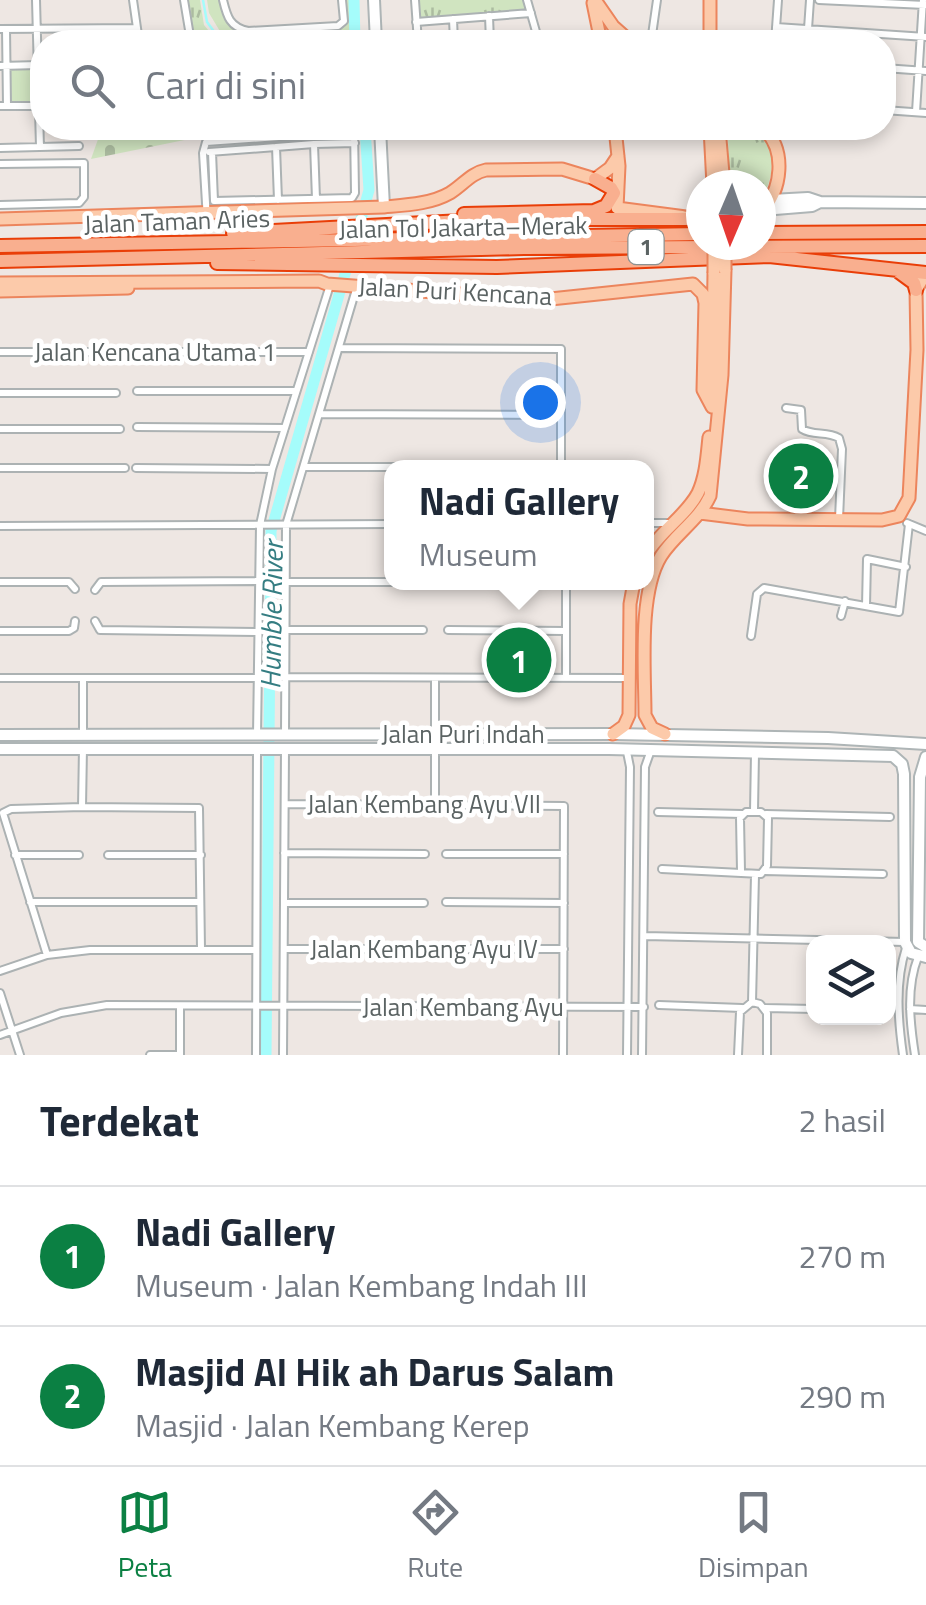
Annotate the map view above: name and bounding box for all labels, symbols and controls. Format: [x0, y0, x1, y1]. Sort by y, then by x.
search box [30, 30, 896, 140]
text: Cari di sini [145, 56, 306, 114]
icon: search [65, 58, 120, 113]
north arrow [686, 170, 776, 260]
street label: Jalan Taman Aries [83, 199, 271, 243]
street label: Jalan Tol Jakarta–Merak [338, 206, 588, 248]
road number: 1 [628, 230, 664, 264]
street label: Jalan Puri Kencana [357, 267, 553, 315]
street label: Jalan Kencana Utama 1 [34, 333, 276, 371]
your location [515, 377, 566, 428]
pin: 2 [768, 438, 834, 514]
popup [384, 460, 654, 590]
text: Nadi Gallery [419, 472, 619, 530]
text: Museum [419, 530, 537, 578]
water label: Humble River [248, 538, 294, 689]
pin: 1 [486, 622, 552, 698]
street label: Jalan Puri Indah [381, 715, 545, 753]
street label: Jalan Kembang Ayu VII [307, 785, 541, 823]
street label: Jalan Kembang Ayu IV [310, 930, 538, 968]
map controls [806, 935, 896, 1025]
button: layers [806, 935, 896, 1025]
street label: Jalan Kembang Ayu [362, 988, 564, 1026]
text: Terdekat [40, 1088, 199, 1152]
text: 2 hasil [799, 1096, 886, 1144]
text: Nadi Gallery [135, 1203, 335, 1261]
text: 1 [64, 1232, 81, 1280]
text: 270 m [798, 1232, 886, 1280]
text: Museum · Jalan Kembang Indah III [135, 1261, 588, 1309]
text: Masjid Al Hik ah Darus Salam [135, 1343, 614, 1401]
text: 2 [64, 1372, 81, 1420]
text: 290 m [798, 1372, 886, 1420]
text: Masjid · Jalan Kembang Kerep [135, 1401, 530, 1449]
tab: Peta [117, 1485, 172, 1588]
tab: Rute [407, 1485, 463, 1588]
tab: Disimpan [698, 1485, 809, 1588]

